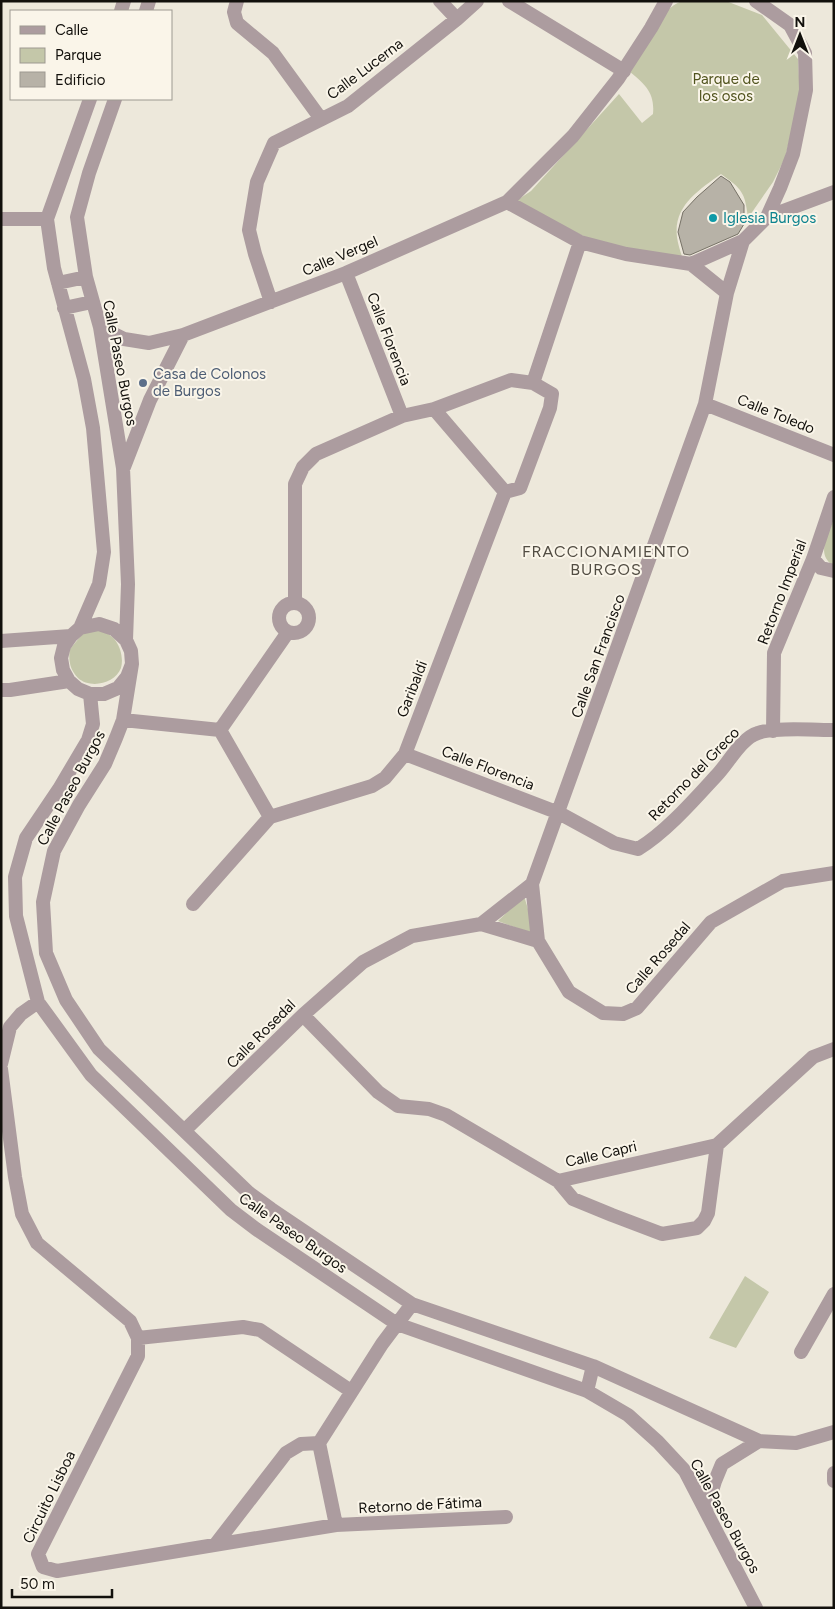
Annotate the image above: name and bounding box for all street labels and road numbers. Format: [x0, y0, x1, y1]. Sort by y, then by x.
street label: Calle Lucerna [323, 35, 407, 103]
street label: Calle Vergel [300, 232, 380, 280]
street label: Calle Florencia [363, 290, 415, 388]
street label: Calle Paseo Burgos [99, 299, 141, 427]
street label: Calle Toledo [735, 390, 818, 438]
street label: Retorno Imperial [754, 537, 810, 647]
street label: Calle San Francisco [567, 591, 629, 720]
street label: Garibaldi [393, 658, 431, 720]
street label: Retorno del Greco [645, 723, 743, 825]
street label: Calle Paseo Burgos [33, 727, 109, 849]
street label: Calle Florencia [439, 742, 537, 794]
street label: Calle Rosedal [622, 918, 694, 998]
street label: Calle Rosedal [223, 996, 299, 1072]
street label: Calle Capri [563, 1137, 639, 1171]
street label: Calle Paseo Burgos [235, 1189, 351, 1277]
street label: Circuito Lisboa [19, 1448, 79, 1546]
street label: Calle Paseo Burgos [686, 1456, 764, 1576]
street label: Retorno de Fátima [358, 1493, 482, 1517]

